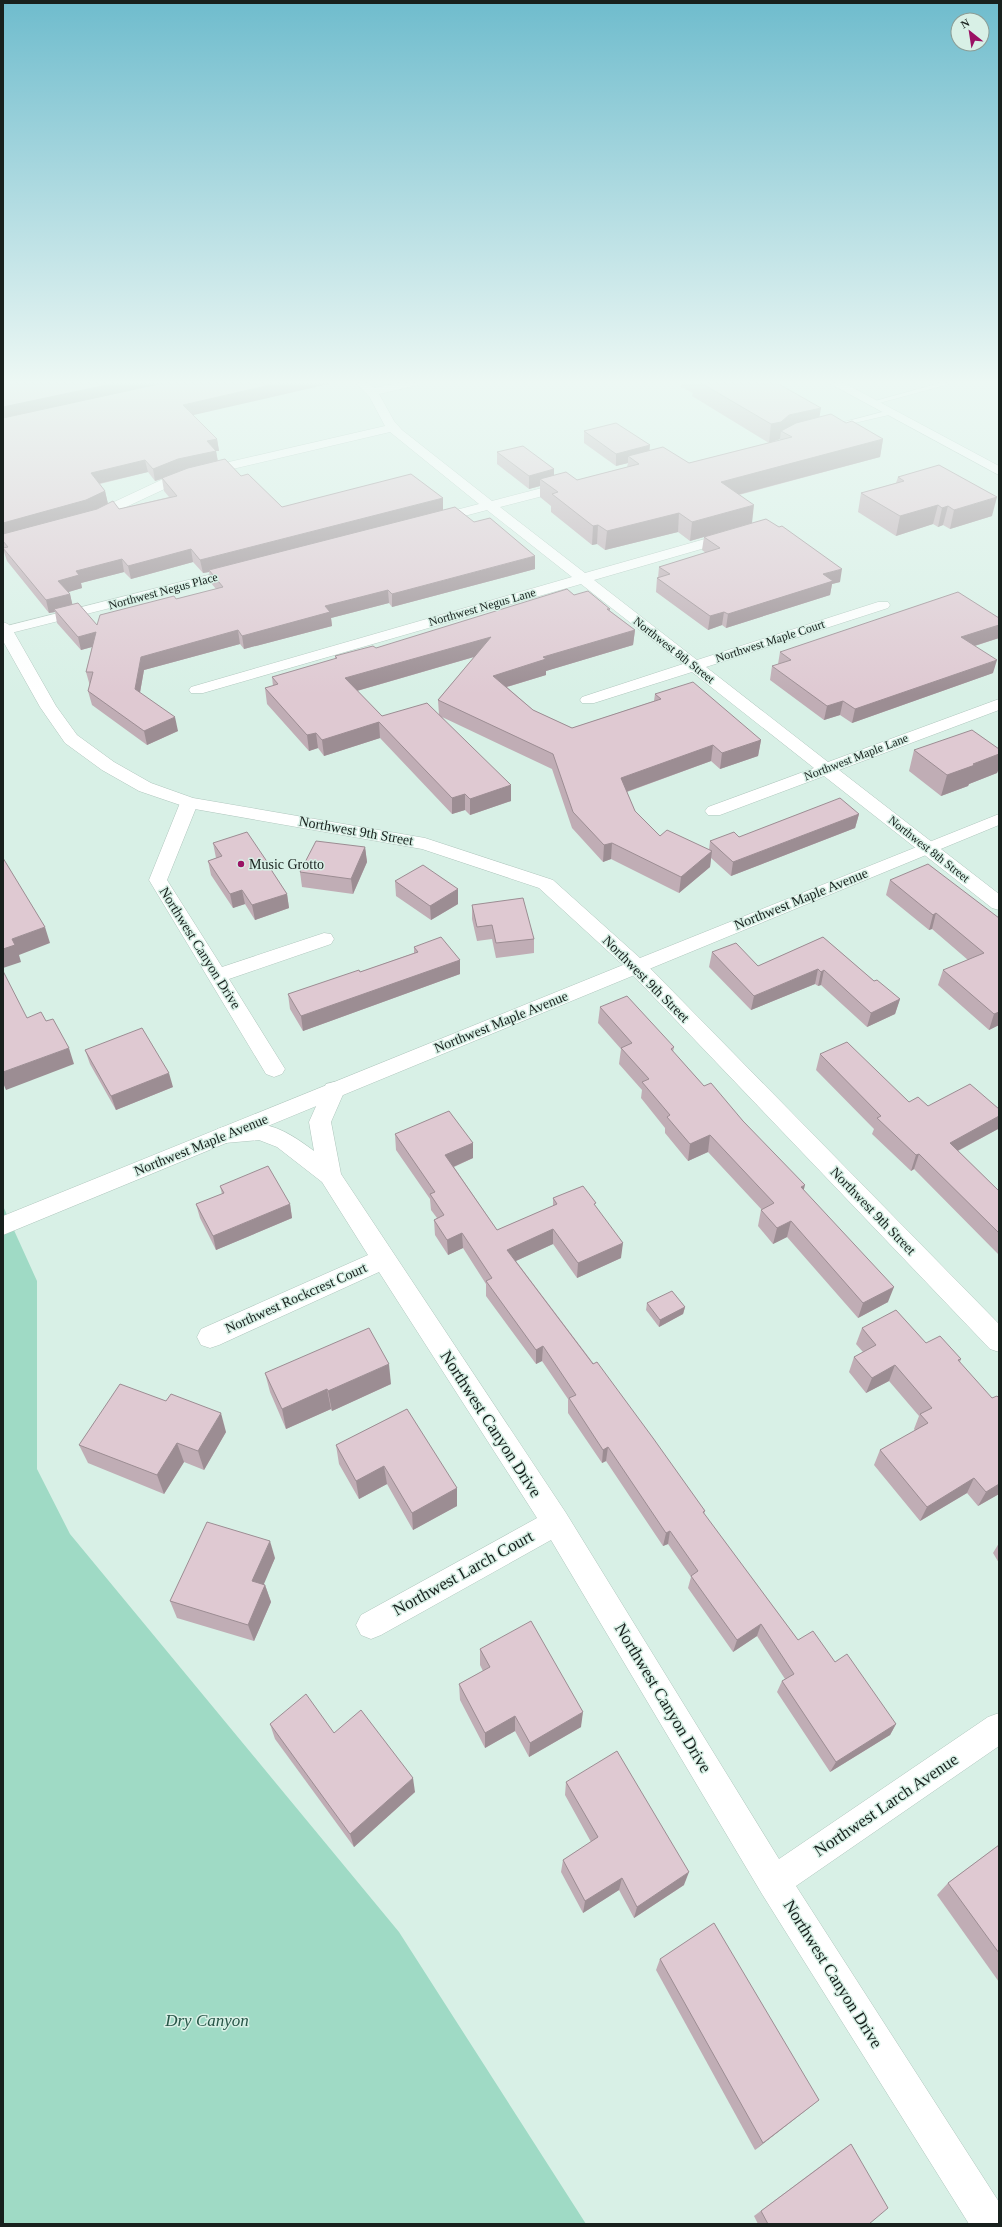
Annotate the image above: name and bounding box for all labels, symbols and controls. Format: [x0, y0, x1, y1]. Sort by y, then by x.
north arrow [950, 12, 990, 52]
text: N [959, 16, 971, 31]
street label: Northwest Negus Place [107, 570, 219, 612]
street label: Northwest Negus Lane [427, 585, 537, 629]
street label: Northwest 8th Street [631, 614, 718, 686]
street label: Northwest Maple Court [714, 617, 827, 665]
street label: Northwest Maple Lane [802, 731, 910, 783]
street label: Northwest 8th Street [886, 813, 973, 885]
street label: Northwest 9th Street [298, 814, 414, 848]
place label: Music Grotto [249, 857, 324, 872]
marker: Music Grotto [236, 859, 246, 869]
street label: Northwest Maple Avenue [732, 865, 870, 933]
street label: Northwest Canyon Drive [156, 884, 244, 1012]
street label: Northwest 9th Street [600, 933, 692, 1025]
street label: Northwest Maple Avenue [432, 988, 570, 1056]
street label: Northwest Maple Avenue [132, 1111, 270, 1179]
street label: Northwest 9th Street [827, 1164, 919, 1258]
street label: Northwest Rockcrest Court [223, 1260, 369, 1336]
street label: Northwest Canyon Drive [436, 1347, 546, 1501]
street label: Northwest Larch Court [389, 1526, 537, 1620]
street label: Northwest Canyon Drive [611, 1620, 715, 1776]
street label: Northwest Larch Avenue [810, 1750, 962, 1860]
street label: Northwest Canyon Drive [780, 1896, 886, 2052]
park label: Dry Canyon [164, 2011, 249, 2030]

